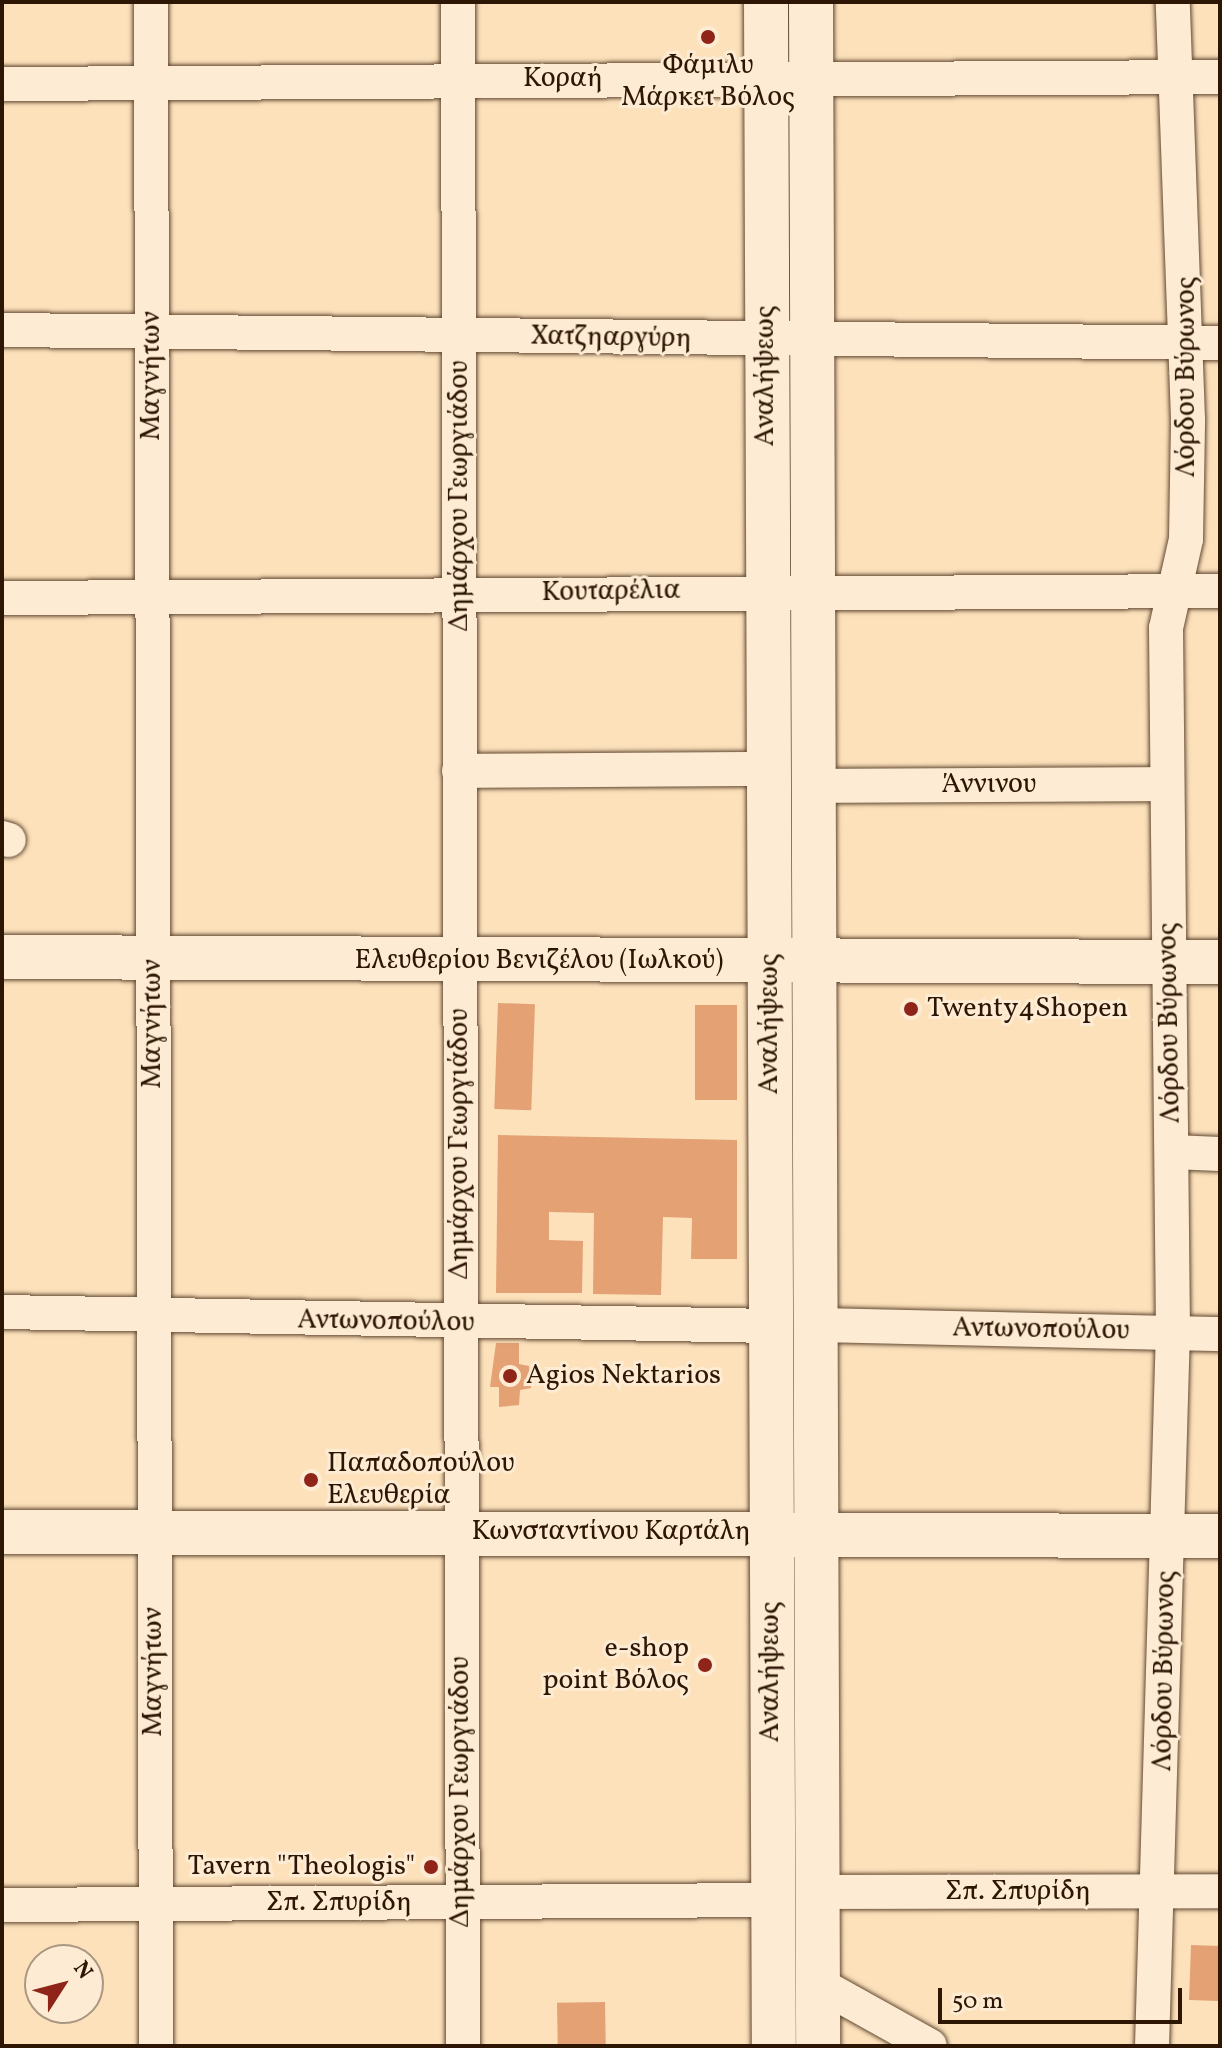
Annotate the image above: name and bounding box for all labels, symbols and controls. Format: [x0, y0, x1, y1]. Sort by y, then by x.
marker: Φάμιλυ Μάρκετ Βόλος [699, 28, 717, 46]
place label: Φάμιλυ Μάρκετ Βόλος [621, 49, 795, 115]
street label: Κοραή [523, 62, 603, 96]
street label: Λόρδου Βύρωνος [1170, 276, 1204, 478]
street label: Αναλήψεως [749, 305, 783, 447]
street label: Μαγνήτων [135, 311, 169, 441]
street label: Χατζηαργύρη [530, 320, 692, 356]
street label: Δημάρχου Γεωργιάδου [443, 360, 477, 632]
street label: Κουταρέλια [541, 574, 681, 610]
street label: Άννινου [942, 768, 1036, 802]
street label: Λόρδου Βύρωνος [1151, 922, 1189, 1124]
street label: Ελευθερίου Βενιζέλου (Ιωλκού) [355, 944, 723, 978]
street label: Αναλήψεως [753, 953, 787, 1095]
street label: Μαγνήτων [136, 959, 170, 1089]
place label: Twenty4Shopen [927, 992, 1128, 1026]
marker: Twenty4Shopen [902, 1000, 920, 1018]
street label: Δημάρχου Γεωργιάδου [443, 1008, 477, 1280]
street label: Αντωνοπούλου [297, 1304, 475, 1340]
street label: Αντωνοπούλου [952, 1312, 1130, 1348]
place label: Agios Nektarios [526, 1359, 721, 1393]
marker: Agios Nektarios [501, 1367, 519, 1385]
place label: Παπαδοπούλου Ελευθερία [327, 1447, 515, 1513]
marker: Παπαδοπούλου Ελευθερία [302, 1471, 320, 1489]
street label: Κωνσταντίνου Καρτάλη [471, 1515, 751, 1549]
street label: Λόρδου Βύρωνος [1146, 1570, 1184, 1772]
street label: Αναλήψεως [754, 1601, 788, 1743]
street label: Μαγνήτων [137, 1607, 171, 1737]
place label: e-shop point Βόλος [542, 1632, 689, 1698]
street label: Δημάρχου Γεωργιάδου [444, 1656, 478, 1928]
marker: e-shop point Βόλος [696, 1656, 714, 1674]
place label: Tavern "Theologis" [188, 1850, 415, 1884]
marker: Tavern "Theologis" [422, 1858, 440, 1876]
street label: Σπ. Σπυρίδη [945, 1875, 1091, 1909]
street label: Σπ. Σπυρίδη [266, 1886, 412, 1920]
north arrow [24, 1944, 104, 2024]
text: N [65, 1955, 99, 1986]
scale bar [942, 1972, 1186, 2022]
text: 50 m [952, 1985, 1004, 2019]

